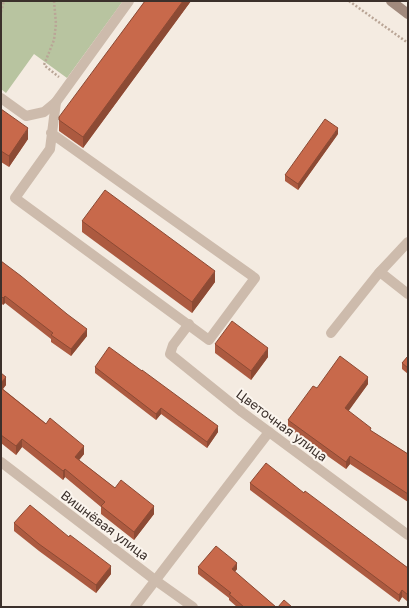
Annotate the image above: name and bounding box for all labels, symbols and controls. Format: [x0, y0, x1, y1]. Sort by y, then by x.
street label: Цветочная улица [233, 386, 331, 464]
street label: Вишнёвая улица [58, 487, 152, 563]

